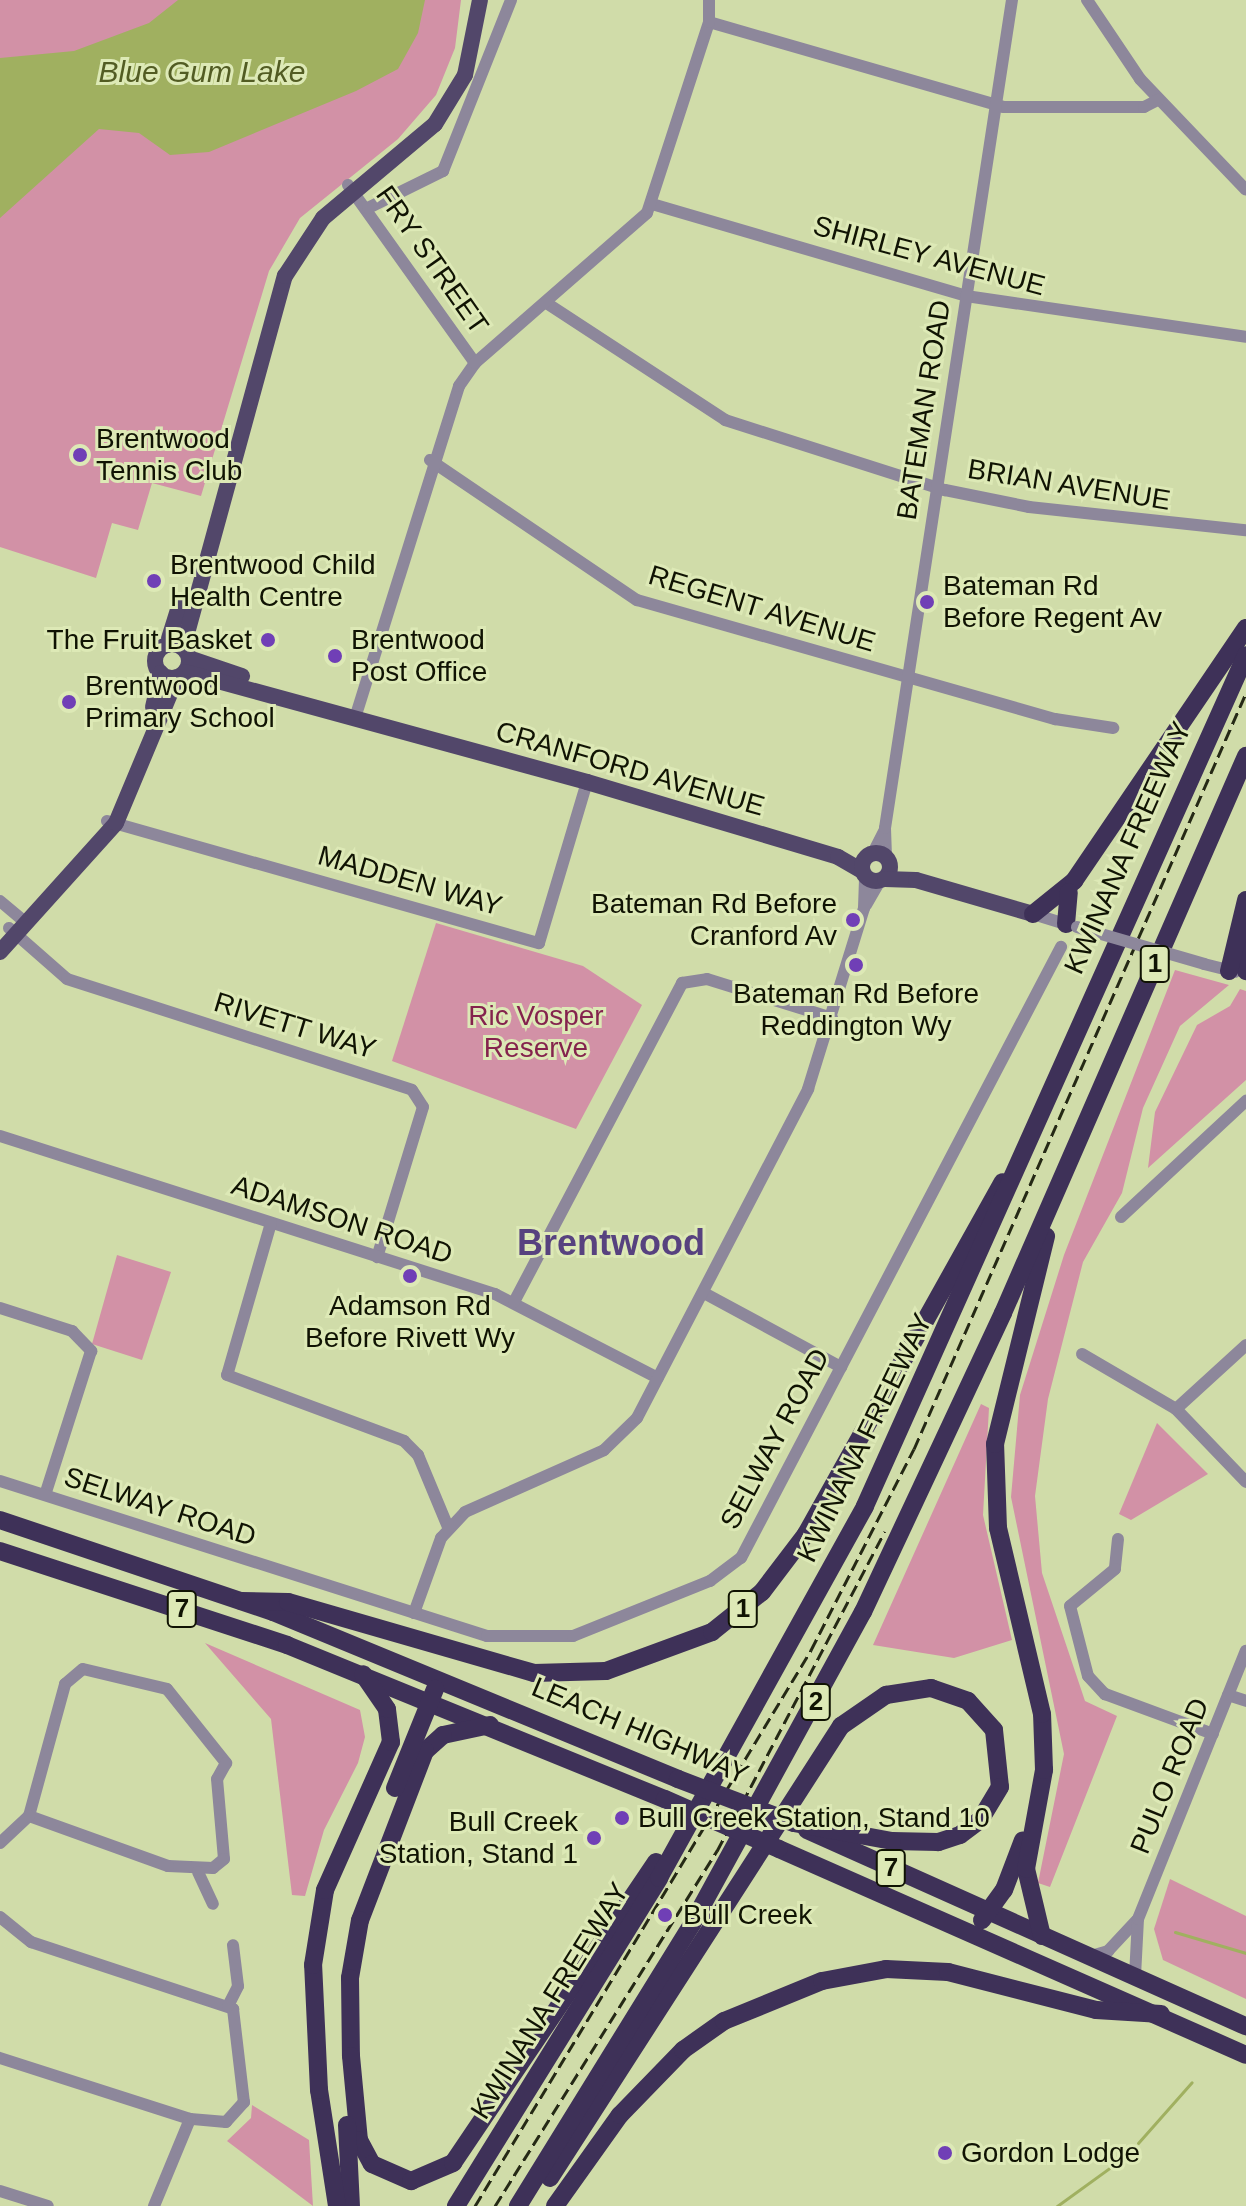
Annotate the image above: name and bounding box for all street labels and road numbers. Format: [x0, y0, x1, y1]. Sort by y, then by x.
street label: FRY STREET [368, 179, 496, 341]
street label: SHIRLEY AVENUE [808, 209, 1050, 303]
street label: BATEMAN ROAD [890, 298, 958, 522]
street label: BRIAN AVENUE [964, 452, 1174, 518]
street label: REGENT AVENUE [644, 558, 880, 660]
street label: CRANFORD AVENUE [491, 714, 769, 824]
street label: KWINANA FREEWAY [1057, 716, 1199, 980]
street label: MADDEN WAY [314, 839, 506, 923]
road number: 1 [1139, 942, 1171, 986]
street label: RIVETT WAY [210, 985, 380, 1067]
street label: ADAMSON ROAD [227, 1168, 457, 1272]
street label: KWINANA FREEWAY [790, 1308, 940, 1568]
street label: SELWAY ROAD [713, 1343, 837, 1535]
street label: SELWAY ROAD [60, 1460, 260, 1554]
road number: 7 [166, 1587, 198, 1631]
road number: 1 [727, 1587, 759, 1631]
street label: LEACH HIGHWAY [527, 1670, 753, 1792]
road number: 2 [800, 1680, 832, 1724]
street label: PULO ROAD [1124, 1693, 1216, 1859]
road number: 7 [875, 1846, 907, 1890]
street label: KWINANA FREEWAY [463, 1876, 637, 2126]

